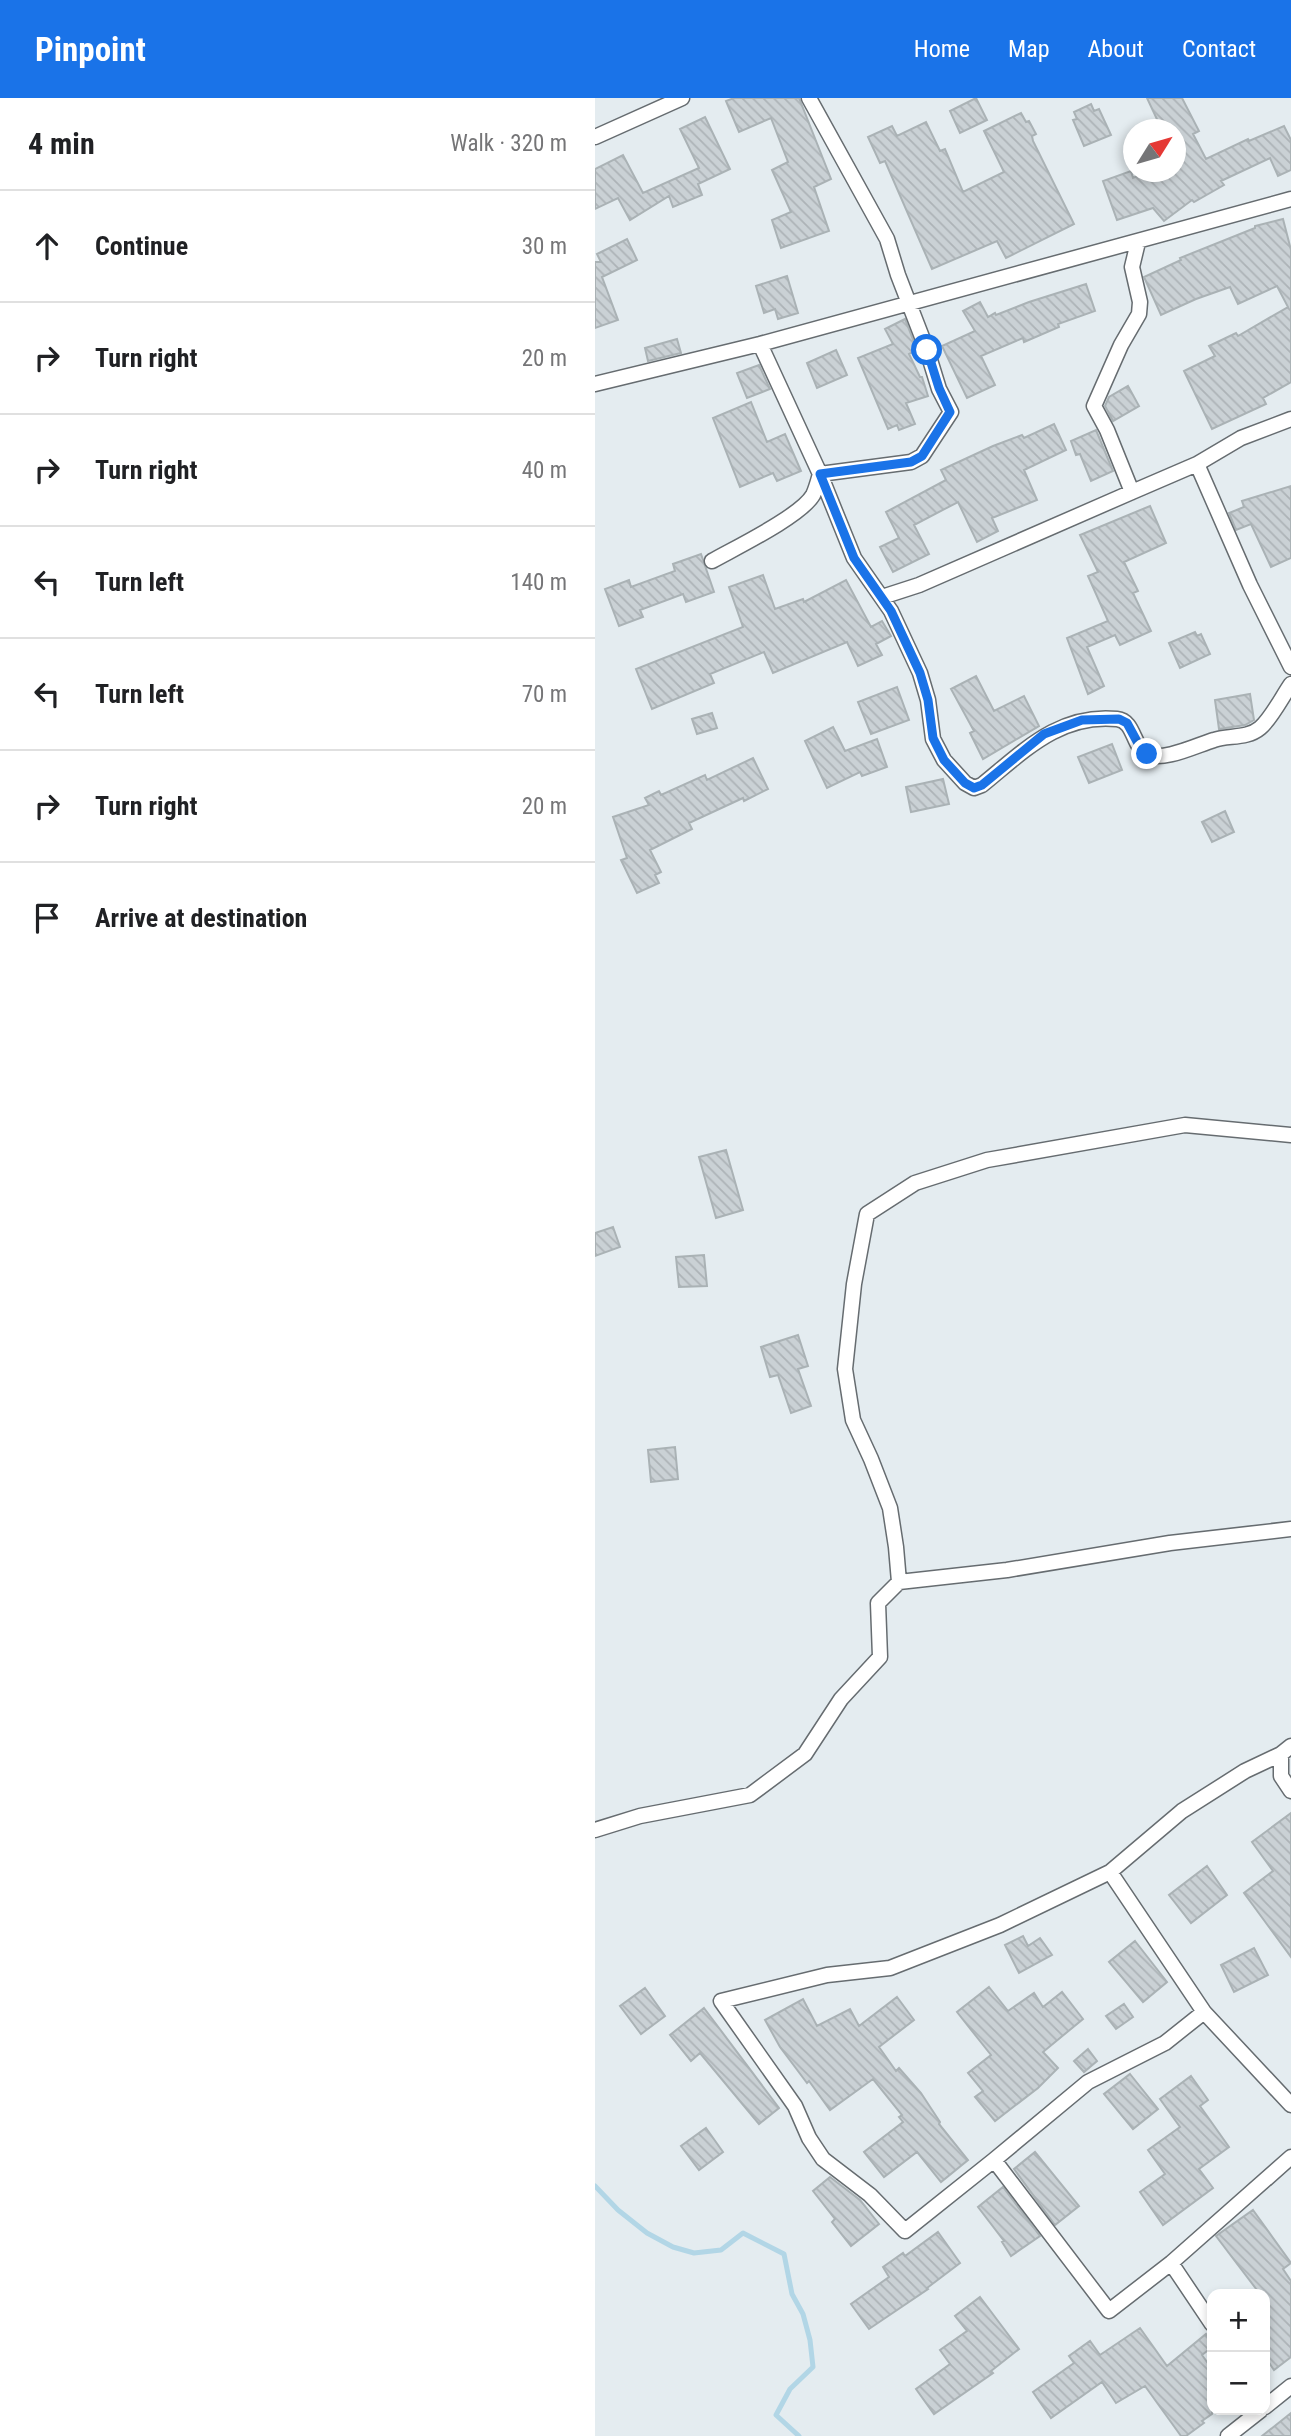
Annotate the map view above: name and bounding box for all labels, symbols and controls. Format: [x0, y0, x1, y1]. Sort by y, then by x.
text: Pinpoint [35, 30, 146, 69]
text: Home [914, 35, 970, 63]
text: Map [1008, 35, 1050, 63]
text: About [1088, 35, 1144, 63]
text: Contact [1182, 35, 1256, 63]
north arrow [1123, 119, 1186, 182]
text: 4 min [28, 126, 95, 161]
text: Walk · 320 m [450, 130, 567, 157]
icon: ahead [28, 227, 66, 265]
text: Continue [95, 231, 188, 261]
text: 30 m [522, 233, 567, 260]
route start [911, 334, 942, 365]
icon: right [28, 339, 66, 377]
text: Turn right [95, 343, 197, 373]
text: 20 m [522, 345, 567, 372]
icon: right [28, 451, 66, 489]
text: Turn right [95, 455, 197, 485]
text: 40 m [522, 457, 567, 484]
icon: left [28, 563, 66, 601]
text: Turn left [95, 567, 184, 597]
text: 140 m [510, 569, 567, 596]
icon: left [28, 675, 66, 713]
text: Turn left [95, 679, 184, 709]
text: 70 m [522, 681, 567, 708]
route end [1131, 738, 1162, 769]
icon: right [28, 787, 66, 825]
text: Turn right [95, 791, 197, 821]
text: 20 m [522, 793, 567, 820]
icon: arrive [28, 899, 66, 937]
text: Arrive at destination [95, 903, 307, 933]
map controls [1207, 2289, 1270, 2415]
button: + [1207, 2289, 1270, 2352]
button: − [1207, 2352, 1270, 2415]

